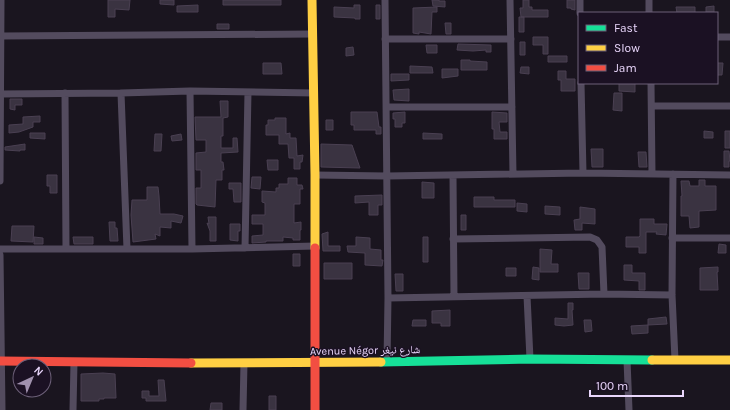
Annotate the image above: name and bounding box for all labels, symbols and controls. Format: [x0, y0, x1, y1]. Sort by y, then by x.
legend [578, 12, 718, 84]
text: Fast [614, 21, 638, 35]
text: Slow [614, 41, 640, 55]
text: Jam [614, 61, 637, 75]
street label: Avenue Négor شارع نيغر [310, 343, 420, 358]
north arrow [12, 358, 52, 398]
text: N [31, 364, 46, 379]
scale bar [590, 372, 683, 398]
text: 100 m [596, 379, 628, 393]

